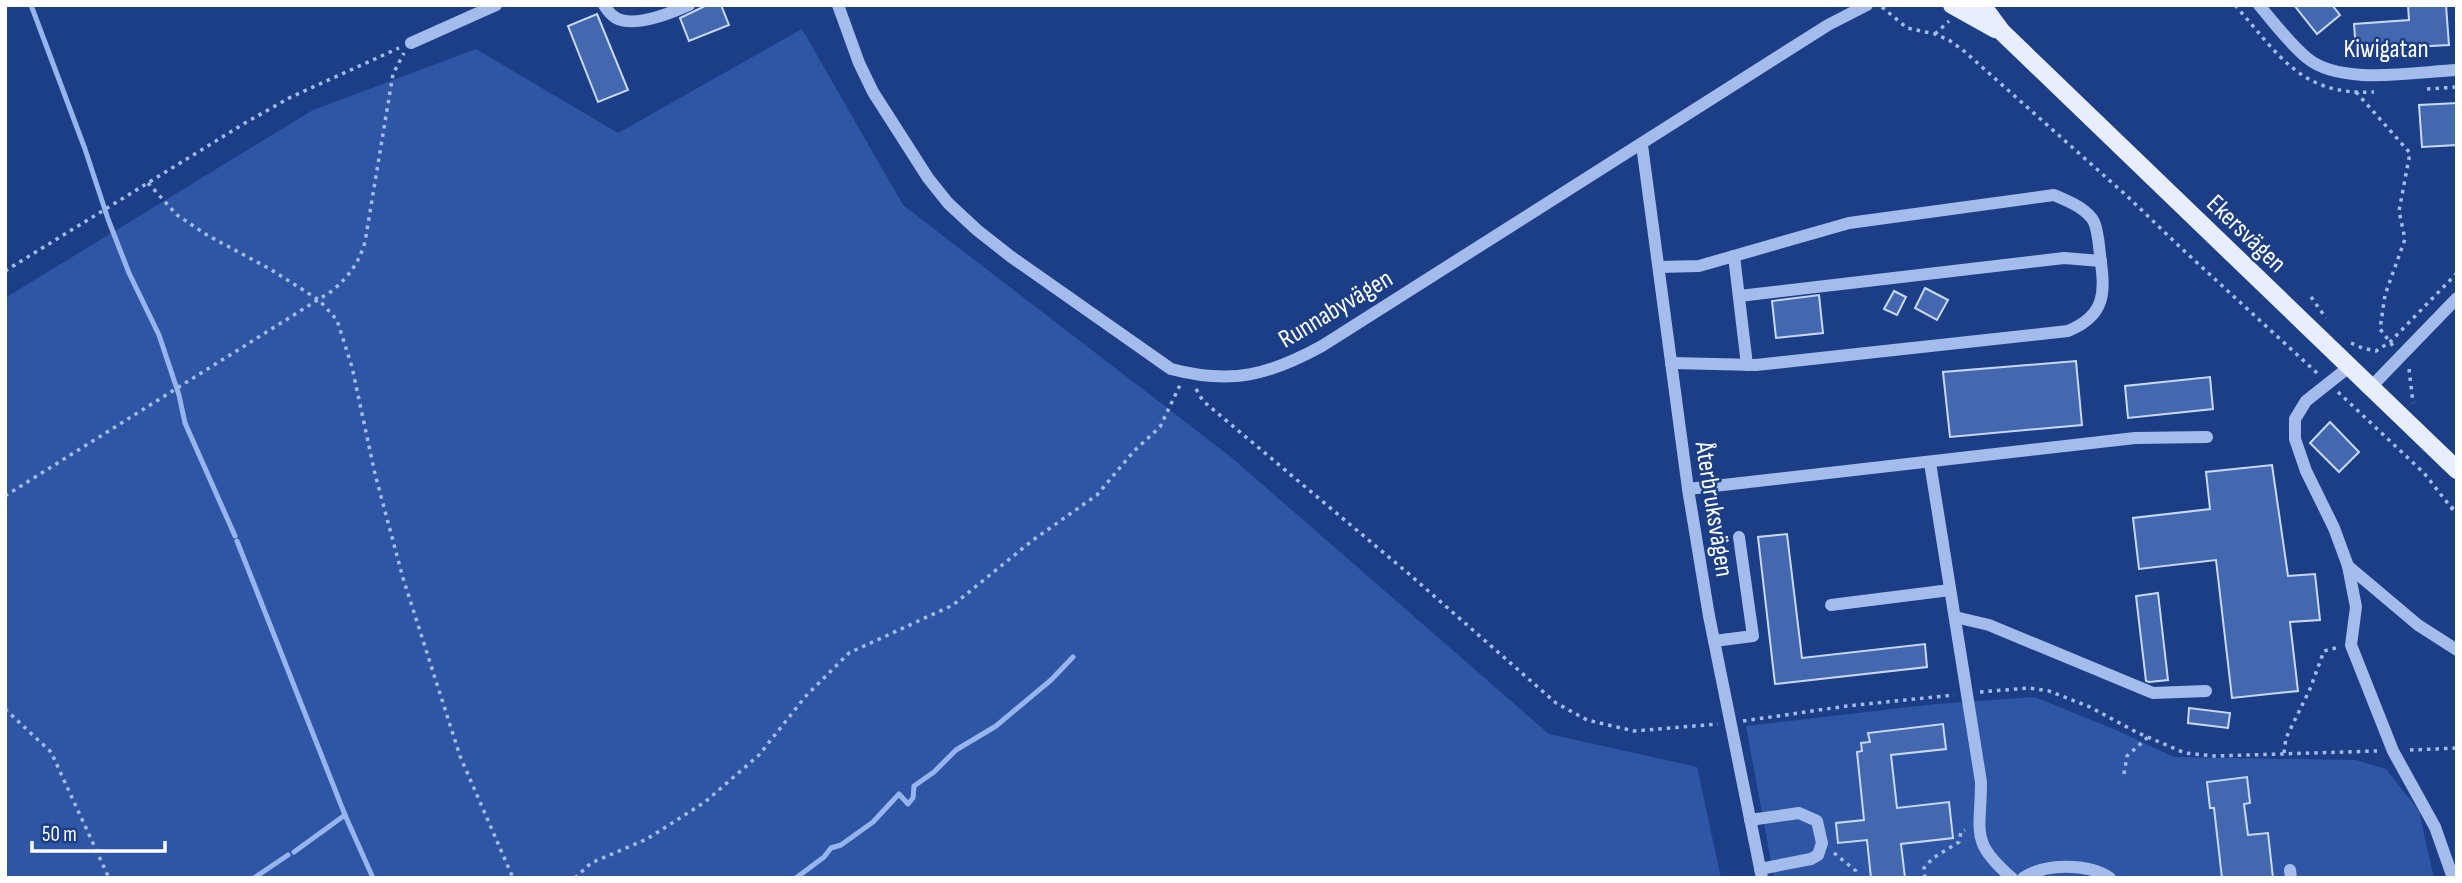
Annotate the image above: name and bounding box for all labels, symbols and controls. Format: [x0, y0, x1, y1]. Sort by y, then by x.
street label: Kiwigatan [2343, 34, 2429, 65]
street label: Ekersvägen [2200, 189, 2292, 279]
street label: Runnabyvägen [1273, 263, 1398, 355]
street label: Återbruksvägen [1687, 439, 1739, 579]
scale bar [32, 810, 164, 854]
text: 50 m [42, 822, 77, 847]

